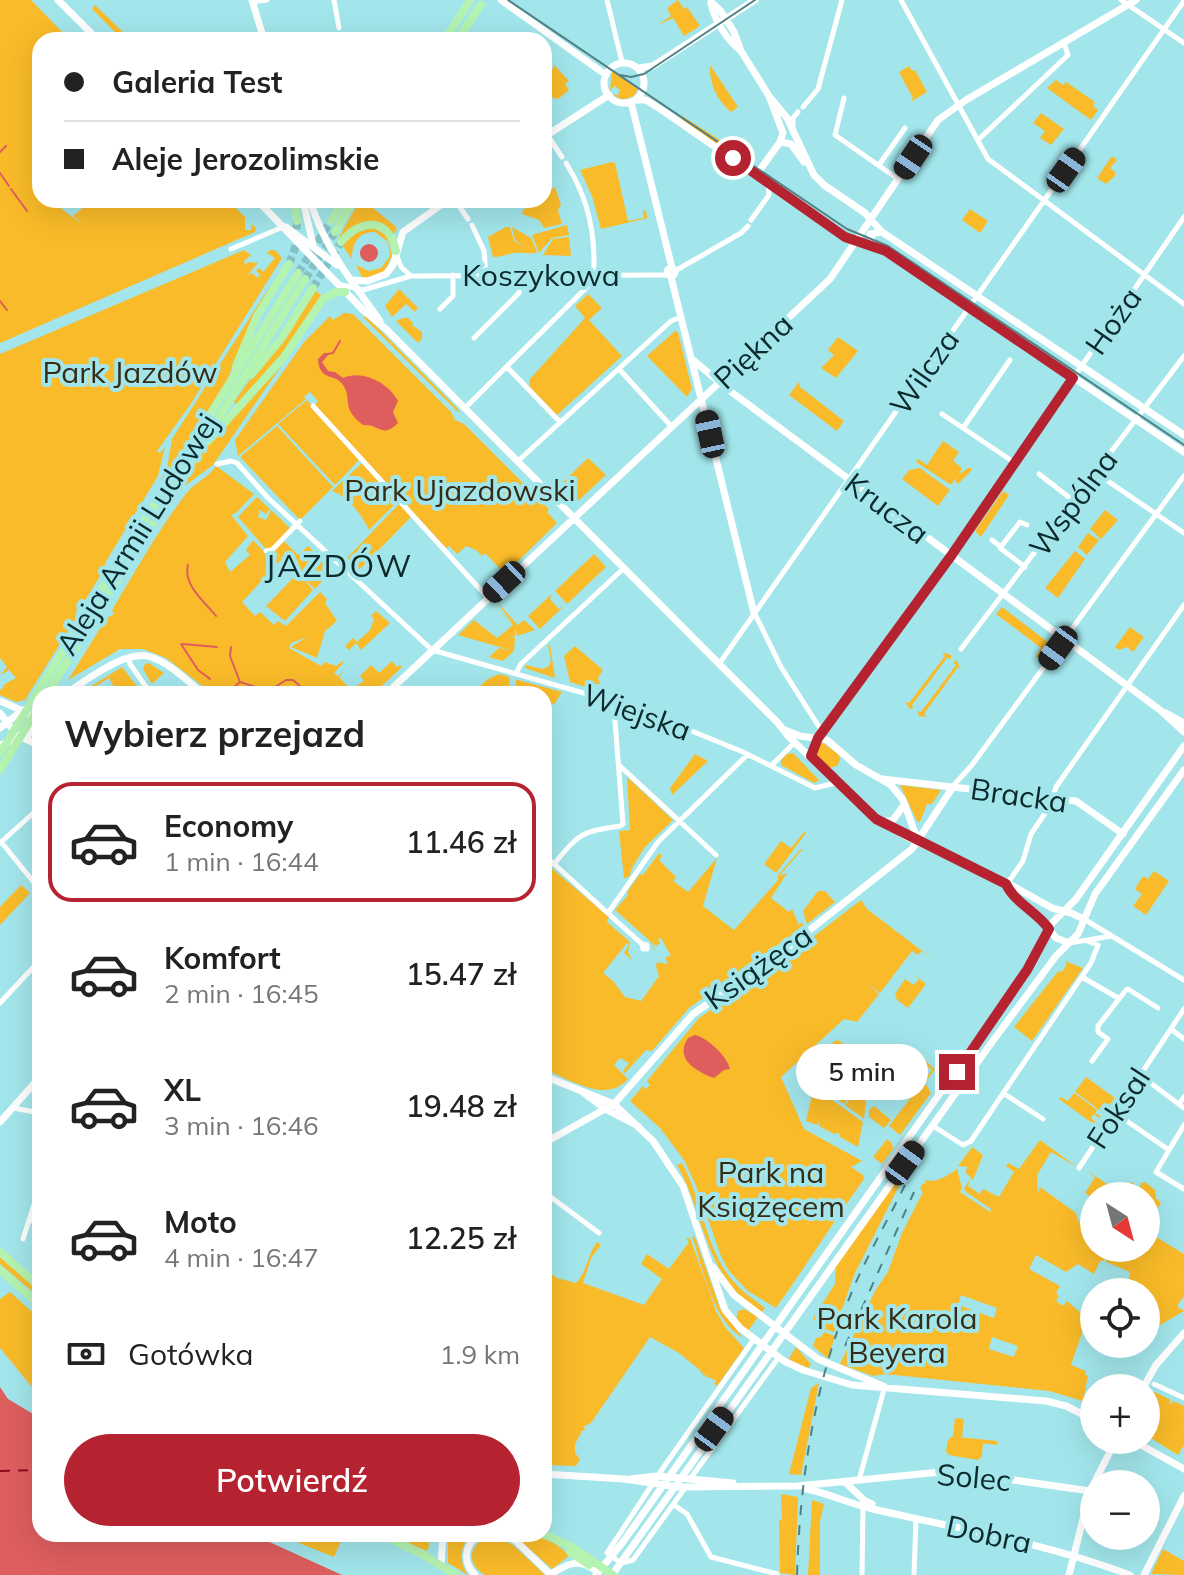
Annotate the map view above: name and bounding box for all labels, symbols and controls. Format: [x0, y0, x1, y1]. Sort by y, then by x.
text: Galeria Test [112, 63, 282, 101]
car [890, 130, 936, 184]
text: Aleje Jerozolimskie [112, 140, 379, 178]
route start [715, 140, 751, 176]
car [1042, 143, 1090, 197]
street label: Koszykowa [462, 256, 620, 294]
street label: Hoża [1076, 280, 1150, 362]
street label: Piękna [706, 305, 800, 397]
street label: Wilcza [881, 322, 967, 422]
park label: Park Jazdów [42, 353, 218, 391]
street label: Aleja Armii Ludowej [47, 406, 227, 662]
car [693, 408, 727, 460]
street label: Wspólna [1020, 442, 1126, 564]
street label: Krucza [837, 464, 937, 552]
park label: Park Ujazdowski [344, 471, 576, 509]
district label: JAZDÓW [265, 545, 413, 585]
car [478, 557, 530, 607]
car [1034, 622, 1082, 674]
street label: Wiejska [578, 675, 696, 749]
text: Wybierz przejazd [64, 711, 365, 756]
street label: Bracka [968, 769, 1070, 821]
icon: car [68, 806, 140, 878]
text: Economy [164, 807, 293, 845]
text: 11.46 zł [406, 823, 516, 861]
text: 1 min · 16:44 [164, 845, 319, 878]
street label: Książęca [697, 916, 819, 1018]
icon: car [68, 938, 140, 1010]
text: Komfort [164, 939, 281, 977]
text: 15.47 zł [406, 955, 516, 993]
text: 2 min · 16:45 [164, 977, 319, 1010]
callout: 5 min [797, 1044, 929, 1100]
route end [939, 1054, 975, 1090]
text: 5 min [828, 1055, 896, 1088]
street label: Foksal [1078, 1060, 1158, 1156]
icon: car [68, 1070, 140, 1142]
text: XL [164, 1071, 201, 1109]
text: 19.48 zł [406, 1087, 516, 1125]
text: 3 min · 16:46 [164, 1109, 319, 1142]
car [881, 1137, 929, 1189]
park label: Park na Książęcem [697, 1153, 845, 1225]
north arrow [1080, 1182, 1160, 1262]
map controls [1080, 1182, 1160, 1550]
icon: car [68, 1202, 140, 1274]
text: Moto [164, 1203, 237, 1241]
text: 12.25 zł [406, 1219, 516, 1257]
text: 4 min · 16:47 [164, 1241, 319, 1274]
button: locate [1080, 1278, 1160, 1358]
park label: Park Karola Beyera [817, 1299, 977, 1371]
icon: cash [64, 1332, 108, 1376]
text: Gotówka [128, 1335, 254, 1373]
text: 1.9 km [440, 1338, 520, 1371]
button: + [1080, 1374, 1160, 1454]
car [690, 1403, 738, 1455]
button: Potwierdź [64, 1434, 520, 1526]
street label: Solec [935, 1455, 1013, 1499]
button: − [1080, 1470, 1160, 1550]
street label: Dobra [943, 1506, 1035, 1562]

